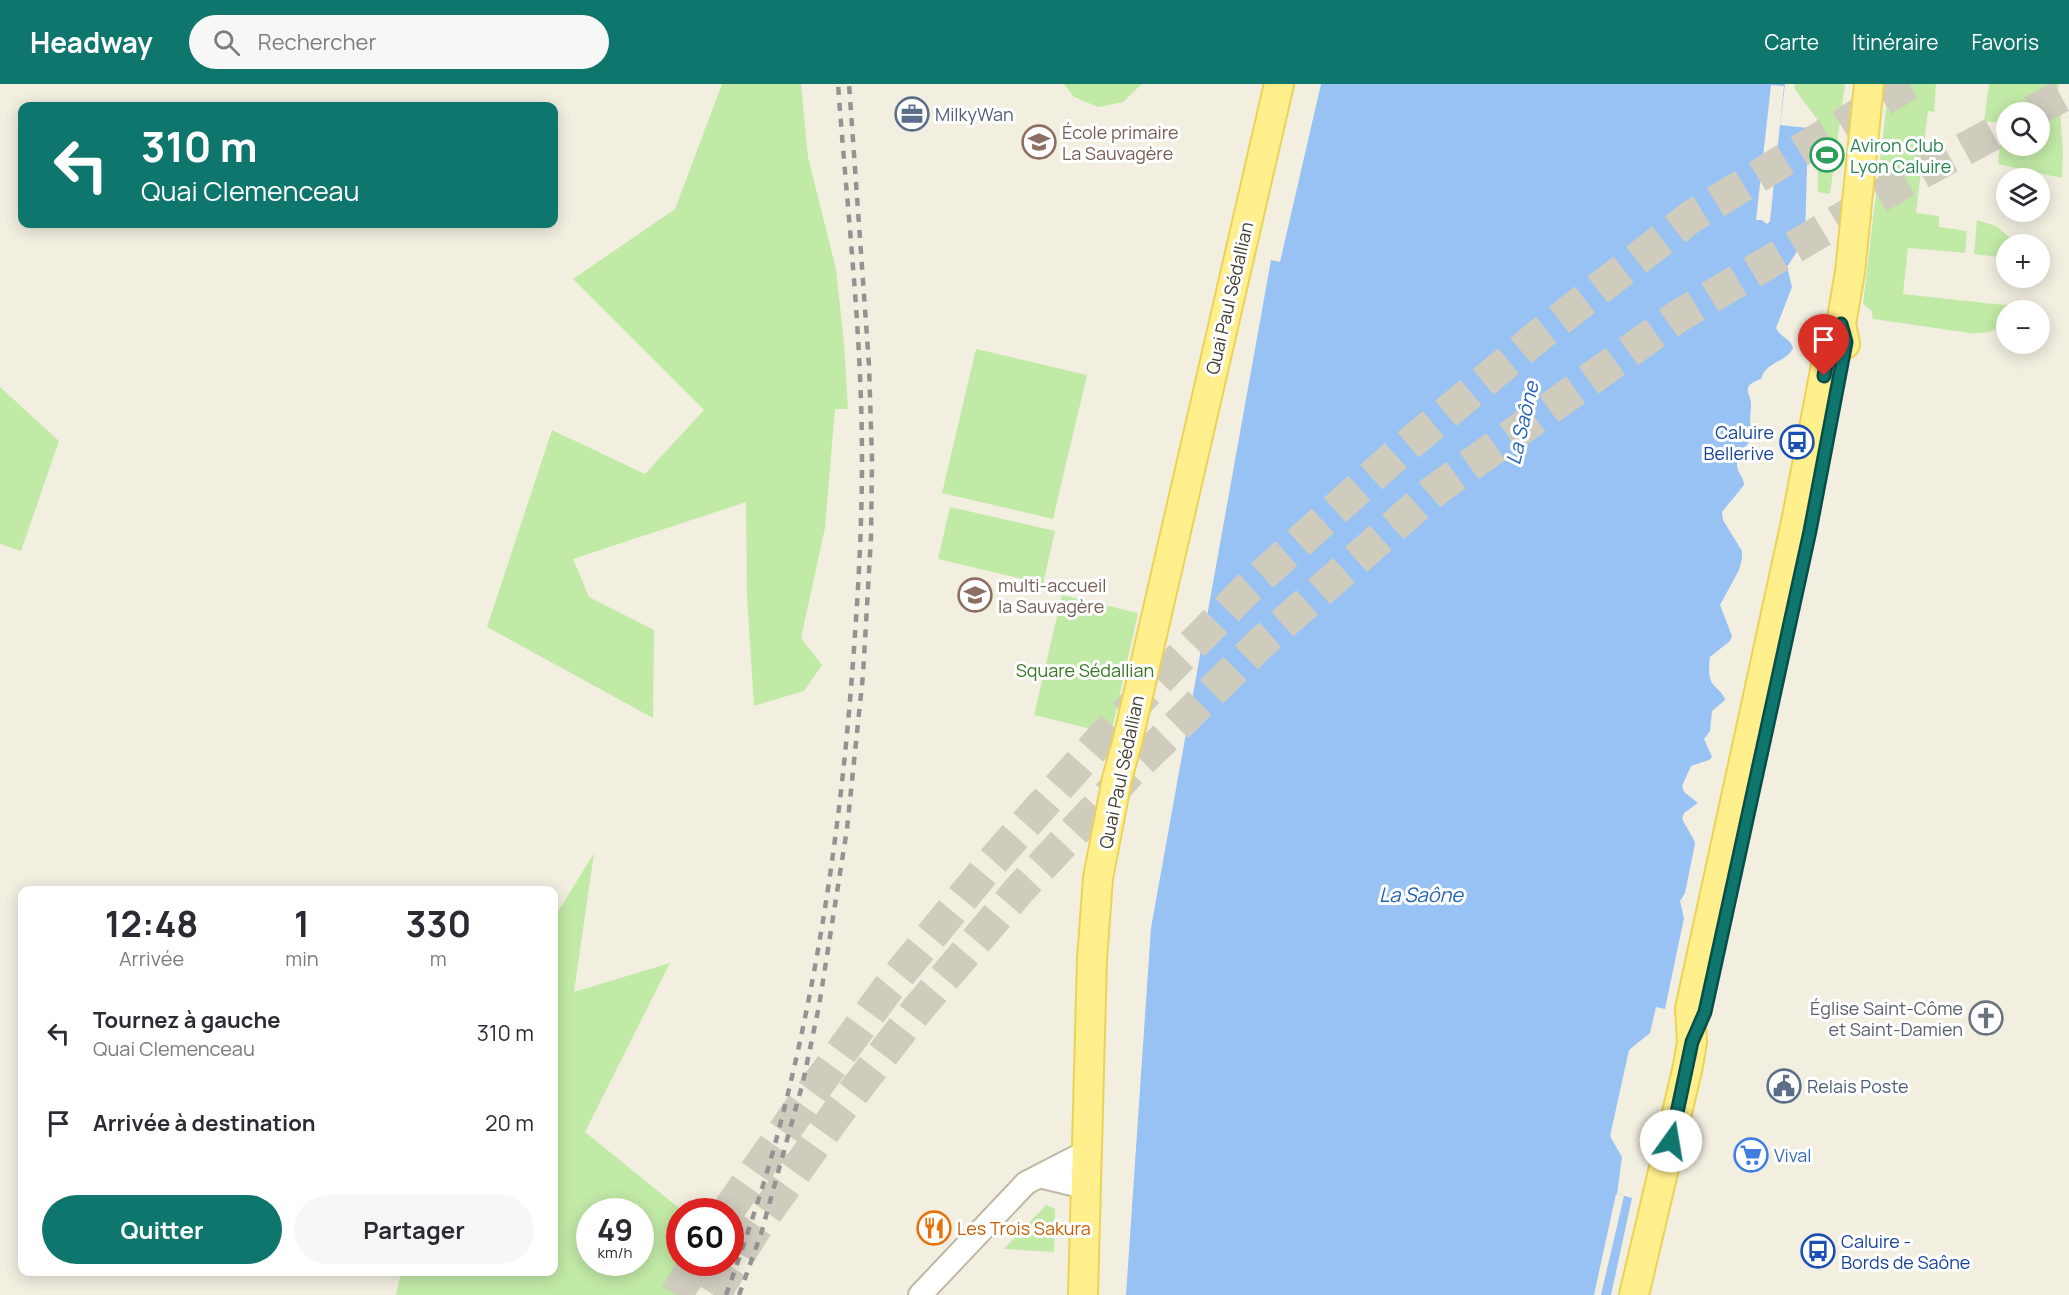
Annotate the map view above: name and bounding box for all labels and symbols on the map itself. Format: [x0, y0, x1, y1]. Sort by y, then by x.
office icon: MilkyWan [894, 96, 930, 132]
place label: MilkyWan [935, 102, 1014, 126]
place label: École primaire La Sauvagère [1062, 120, 1179, 165]
school or university icon: École primaire La Sauvagère [1021, 124, 1057, 160]
place label: Aviron Club Lyon Caluire [1850, 133, 1951, 178]
sports icon: Aviron Club Lyon Caluire [1809, 137, 1845, 173]
street label: Quai Paul Sédallian [1200, 219, 1258, 377]
pin [1798, 314, 1849, 376]
water label: La Saône [1499, 378, 1545, 467]
place label: Caluire Bellerive [1704, 420, 1774, 465]
bus stop icon: Caluire Bellerive [1779, 424, 1815, 460]
place label: multi-accueil la Sauvagère [998, 573, 1106, 618]
school or university icon: multi-accueil la Sauvagère [957, 577, 993, 613]
park label: Square Sédallian [1016, 658, 1154, 682]
street label: Quai Paul Sédallian [1093, 693, 1149, 851]
water label: La Saône [1379, 881, 1464, 908]
place label: Église Saint-Côme et Saint-Damien [1810, 996, 1963, 1041]
church icon: Église Saint-Côme et Saint-Damien [1968, 1000, 2004, 1036]
public building icon: Relais Poste [1766, 1068, 1802, 1104]
place label: Relais Poste [1807, 1074, 1909, 1098]
position arrow [1639, 1109, 1703, 1173]
supermarket icon: Vival [1733, 1137, 1769, 1173]
place label: Vival [1774, 1143, 1812, 1167]
speed limit sign: 60 [666, 1198, 744, 1276]
restaurant icon: Les Trois Sakura [916, 1210, 952, 1246]
place label: Les Trois Sakura [957, 1216, 1091, 1240]
place label: Caluire - Bords de Saône [1841, 1229, 1970, 1274]
bus stop icon: Caluire - Bords de Saône [1800, 1233, 1836, 1269]

